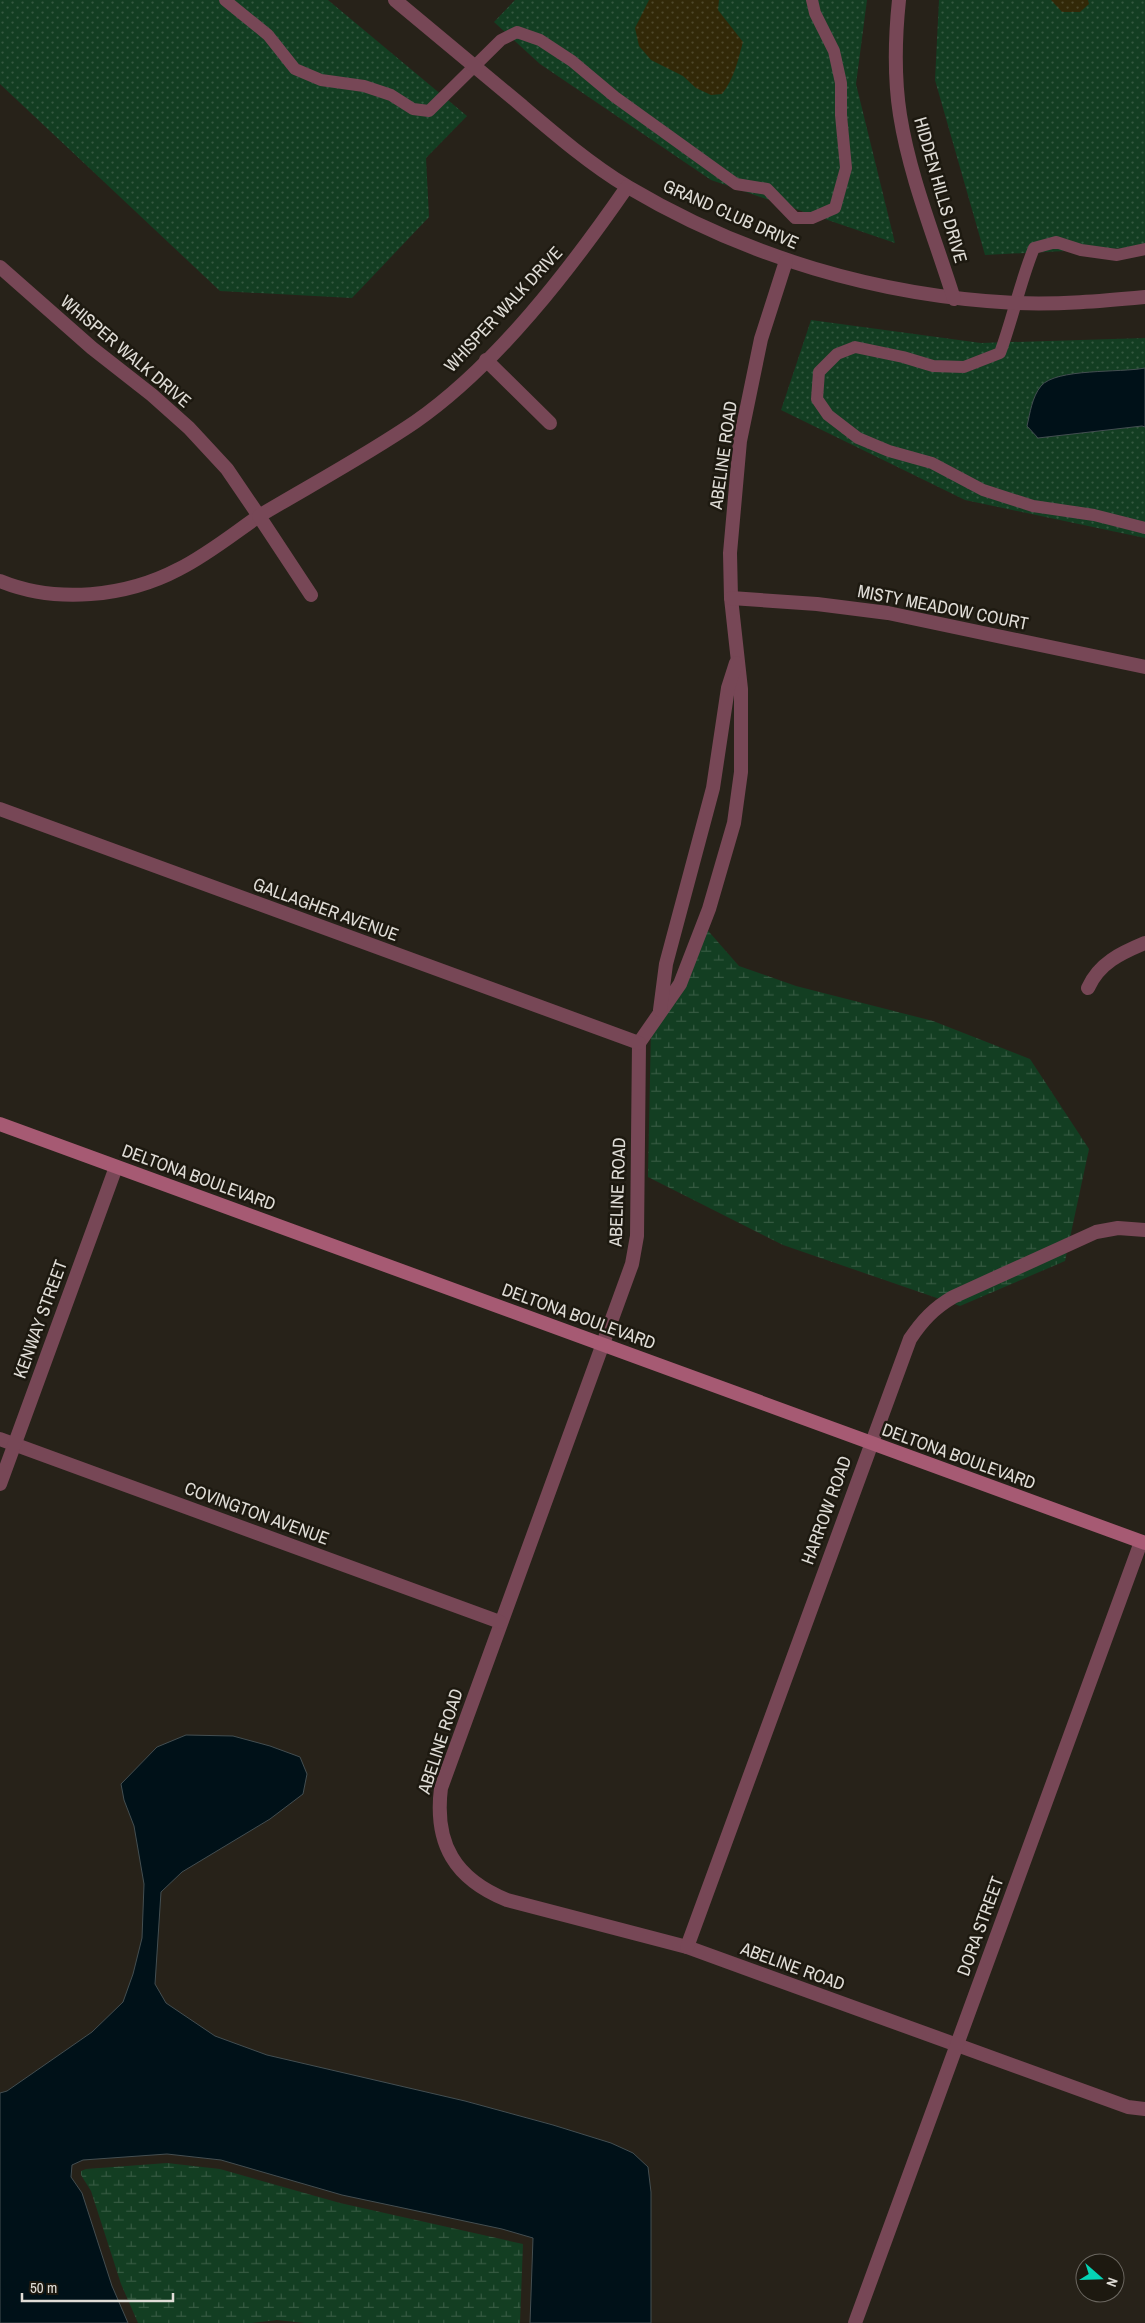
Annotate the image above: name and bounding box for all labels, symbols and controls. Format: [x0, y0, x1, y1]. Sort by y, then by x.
street label: HIDDEN HILLS DRIVE [908, 114, 974, 266]
street label: GRAND CLUB DRIVE [659, 173, 803, 255]
street label: WHISPER WALK DRIVE [438, 241, 568, 377]
street label: WHISPER WALK DRIVE [55, 289, 197, 413]
street label: ABELINE ROAD [703, 399, 743, 512]
street label: MISTY MEADOW COURT [856, 578, 1030, 636]
street label: GALLAGHER AVENUE [250, 871, 402, 947]
street label: ABELINE ROAD [603, 1137, 631, 1248]
street label: DELTONA BOULEVARD [119, 1138, 279, 1216]
street label: KENWAY STREET [7, 1256, 73, 1382]
street label: DELTONA BOULEVARD [499, 1277, 659, 1355]
street label: DELTONA BOULEVARD [879, 1417, 1039, 1495]
street label: HARROW ROAD [795, 1452, 857, 1568]
street label: COVINGTON AVENUE [181, 1475, 333, 1551]
street label: ABELINE ROAD [411, 1685, 469, 1798]
street label: DORA STREET [950, 1873, 1010, 1979]
street label: ABELINE ROAD [737, 1935, 849, 1996]
north arrow [1075, 2253, 1125, 2303]
scale bar [22, 2270, 174, 2302]
text: N [1102, 2275, 1122, 2289]
text: 50 m [30, 2277, 57, 2298]

